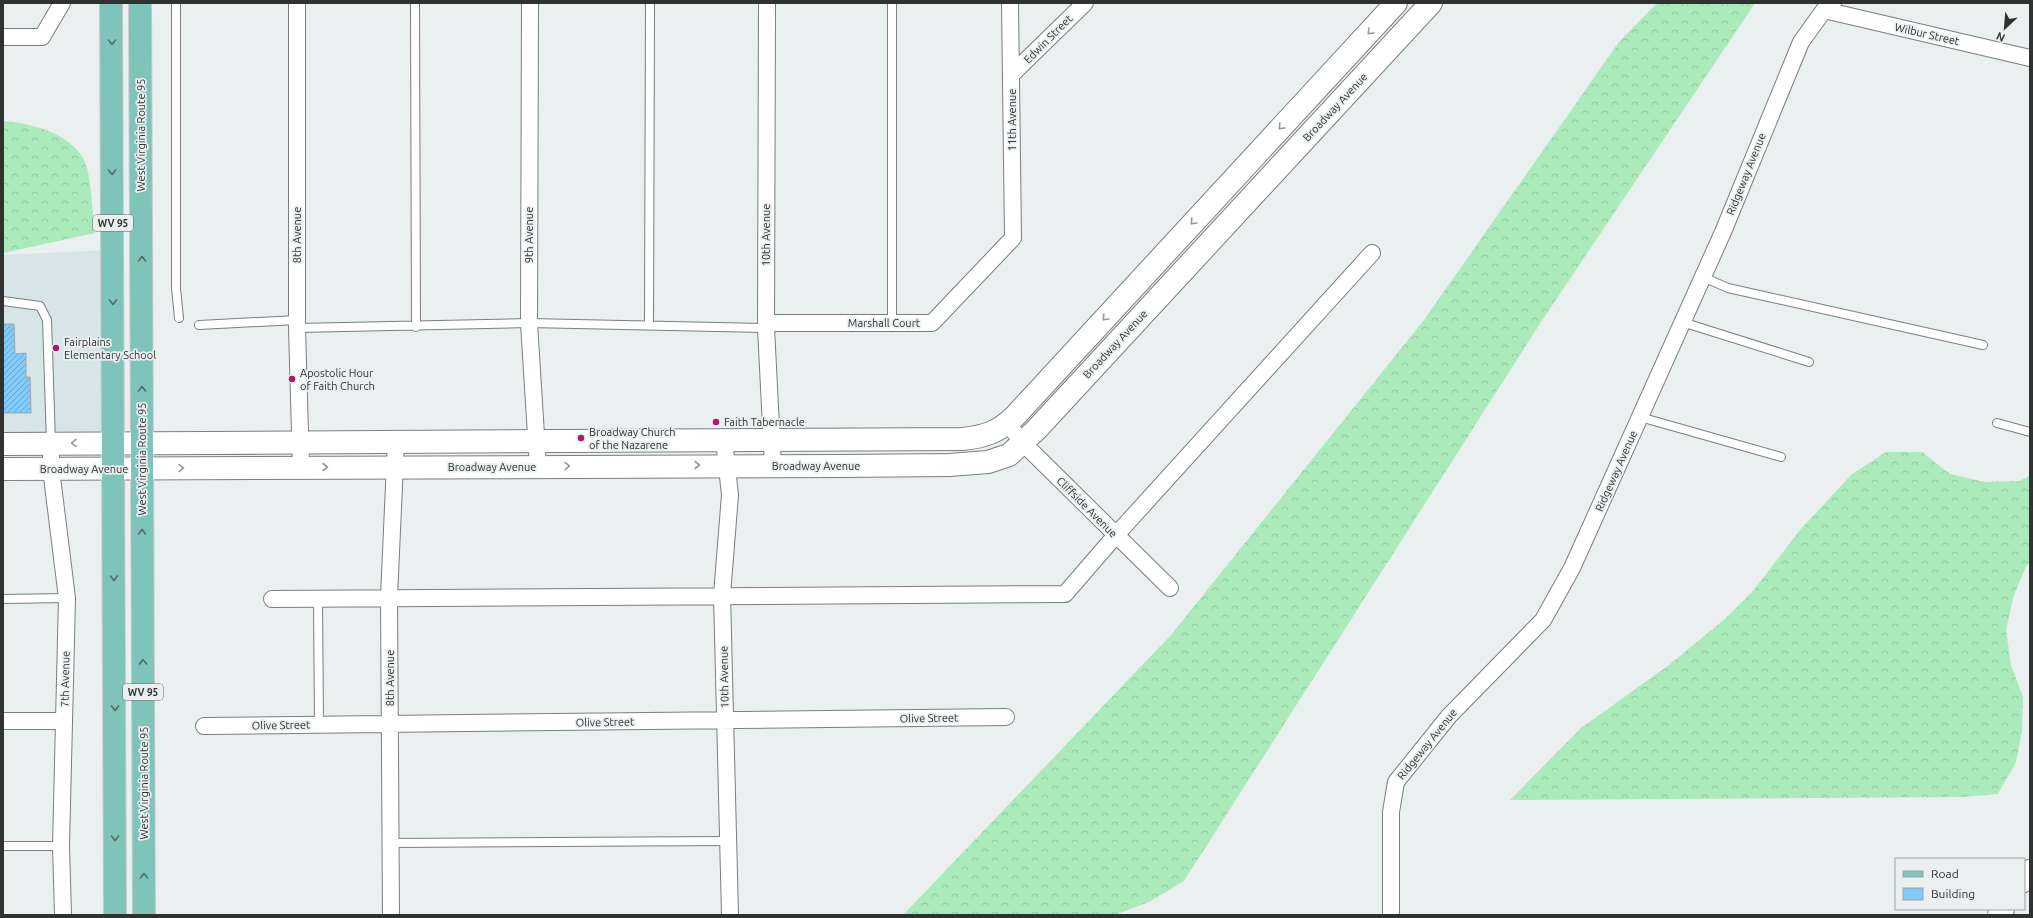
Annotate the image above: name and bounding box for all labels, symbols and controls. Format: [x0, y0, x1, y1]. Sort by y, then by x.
north arrow [1985, 8, 2025, 48]
street label: Edwin Street [1021, 12, 1075, 66]
street label: Wilbur Street [1893, 21, 1961, 47]
one-way arrow [1368, 27, 1375, 34]
text: N [1994, 30, 2007, 44]
one-way arrow [108, 39, 116, 45]
street label: Broadway Avenue [1300, 70, 1370, 144]
street label: West Virginia Route 95 [135, 79, 147, 191]
street label: 11th Avenue [1006, 89, 1018, 151]
one-way arrow [1278, 122, 1286, 130]
street label: Ridgeway Avenue [1724, 131, 1768, 217]
one-way arrow [108, 169, 116, 175]
street label: 10th Avenue [760, 204, 772, 266]
street label: 8th Avenue [291, 207, 303, 263]
street label: 9th Avenue [523, 207, 535, 263]
road number: WV 95 [93, 215, 133, 231]
one-way arrow [1190, 217, 1198, 225]
one-way arrow [138, 256, 146, 262]
one-way arrow [109, 299, 117, 305]
street label: Broadway Avenue [1080, 307, 1150, 381]
one-way arrow [1102, 313, 1109, 320]
street label: Marshall Court [848, 317, 921, 329]
place label: Fairplains Elementary School [64, 336, 156, 361]
marker: Fairplains Elementary School [51, 343, 61, 353]
place label: Apostolic Hour of Faith Church [300, 367, 375, 392]
marker: Apostolic Hour of Faith Church [287, 374, 297, 384]
one-way arrow [138, 386, 146, 392]
street label: West Virginia Route 95 [136, 403, 148, 515]
place label: Faith Tabernacle [724, 416, 805, 428]
marker: Faith Tabernacle [711, 417, 721, 427]
place label: Broadway Church of the Nazarene [589, 426, 676, 451]
street label: Ridgeway Avenue [1593, 429, 1639, 513]
marker: Broadway Church of the Nazarene [576, 433, 586, 443]
one-way arrow [71, 439, 77, 447]
street label: Broadway Avenue [772, 460, 860, 472]
street label: Broadway Avenue [448, 461, 536, 473]
one-way arrow [694, 461, 700, 469]
one-way arrow [564, 462, 570, 471]
street label: Broadway Avenue [40, 463, 128, 475]
one-way arrow [322, 463, 328, 471]
one-way arrow [178, 464, 184, 472]
street label: Cliffside Avenue [1054, 474, 1120, 540]
one-way arrow [138, 529, 146, 535]
one-way arrow [110, 575, 118, 581]
street label: 10th Avenue [717, 646, 731, 708]
street label: 8th Avenue [384, 650, 396, 706]
street label: 7th Avenue [59, 651, 71, 707]
one-way arrow [139, 659, 147, 665]
road number: WV 95 [123, 684, 163, 700]
one-way arrow [111, 705, 119, 711]
street label: Ridgeway Avenue [1395, 706, 1459, 782]
street label: Olive Street [900, 711, 959, 725]
street label: Olive Street [576, 715, 635, 729]
street label: Olive Street [252, 718, 311, 732]
street label: West Virginia Route 95 [138, 727, 150, 839]
one-way arrow [111, 835, 119, 841]
legend [1895, 858, 2025, 910]
text: Road [1931, 867, 1959, 880]
one-way arrow [140, 873, 148, 879]
text: Building [1931, 887, 1975, 900]

